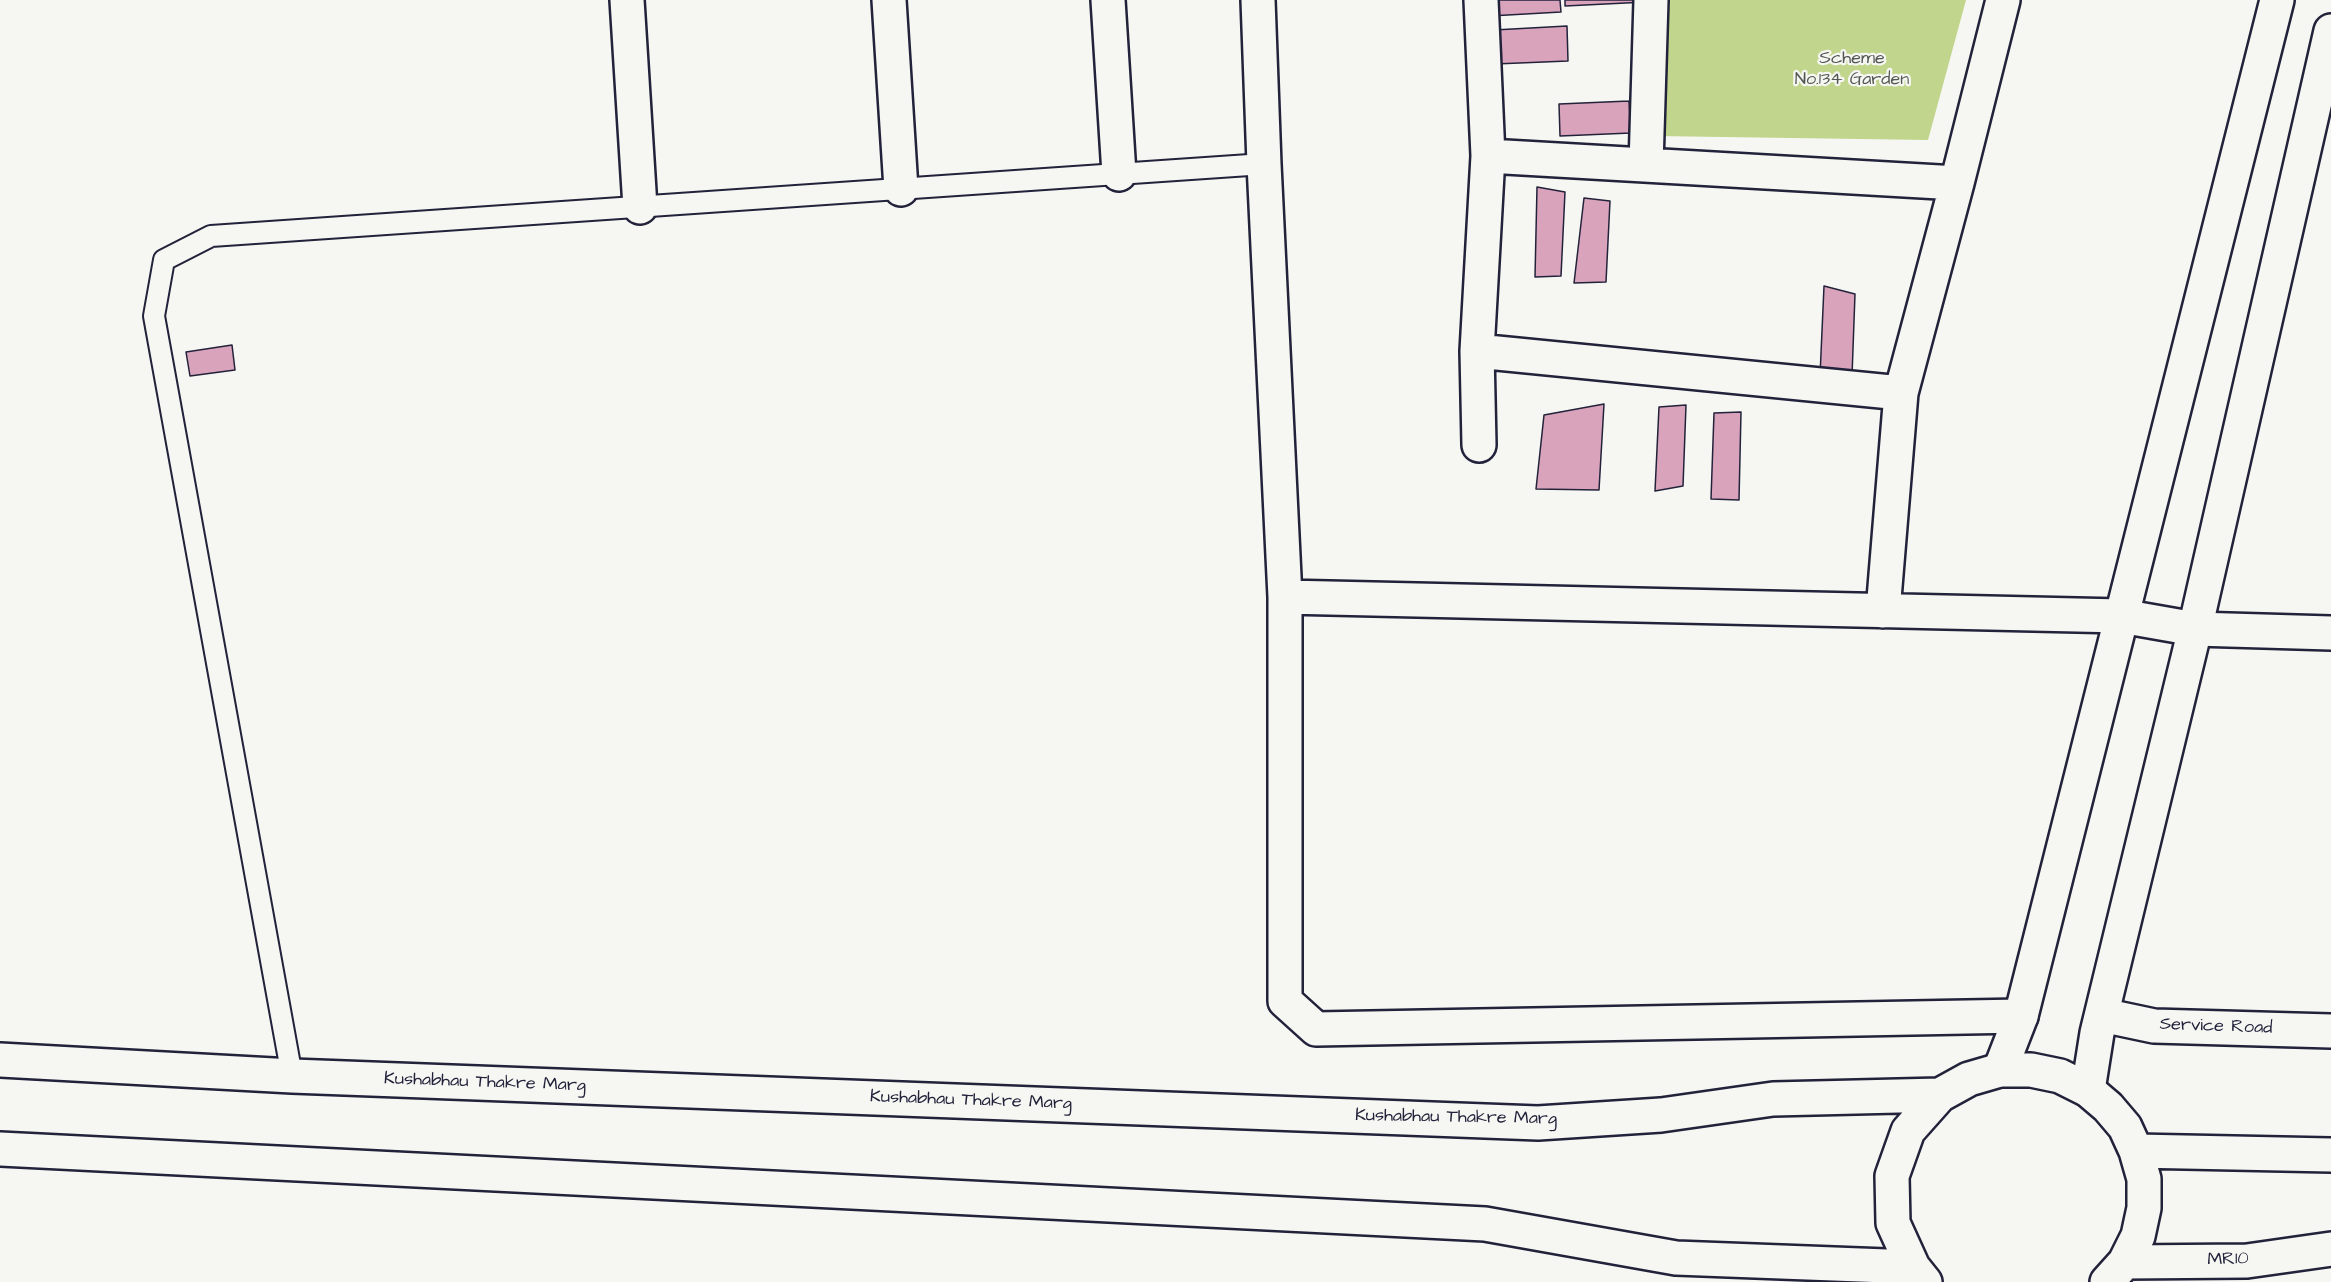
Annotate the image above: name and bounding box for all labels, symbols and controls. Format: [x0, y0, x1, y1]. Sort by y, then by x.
park label: Scheme No.134 Garden [1795, 48, 1909, 90]
street label: Service Road [2159, 1014, 2273, 1040]
street label: Kushabhau Thakre Marg [384, 1069, 586, 1097]
street label: Kushabhau Thakre Marg [870, 1087, 1072, 1115]
street label: Kushabhau Thakre Marg [1355, 1105, 1557, 1131]
street label: MR10 [2207, 1248, 2249, 1272]

